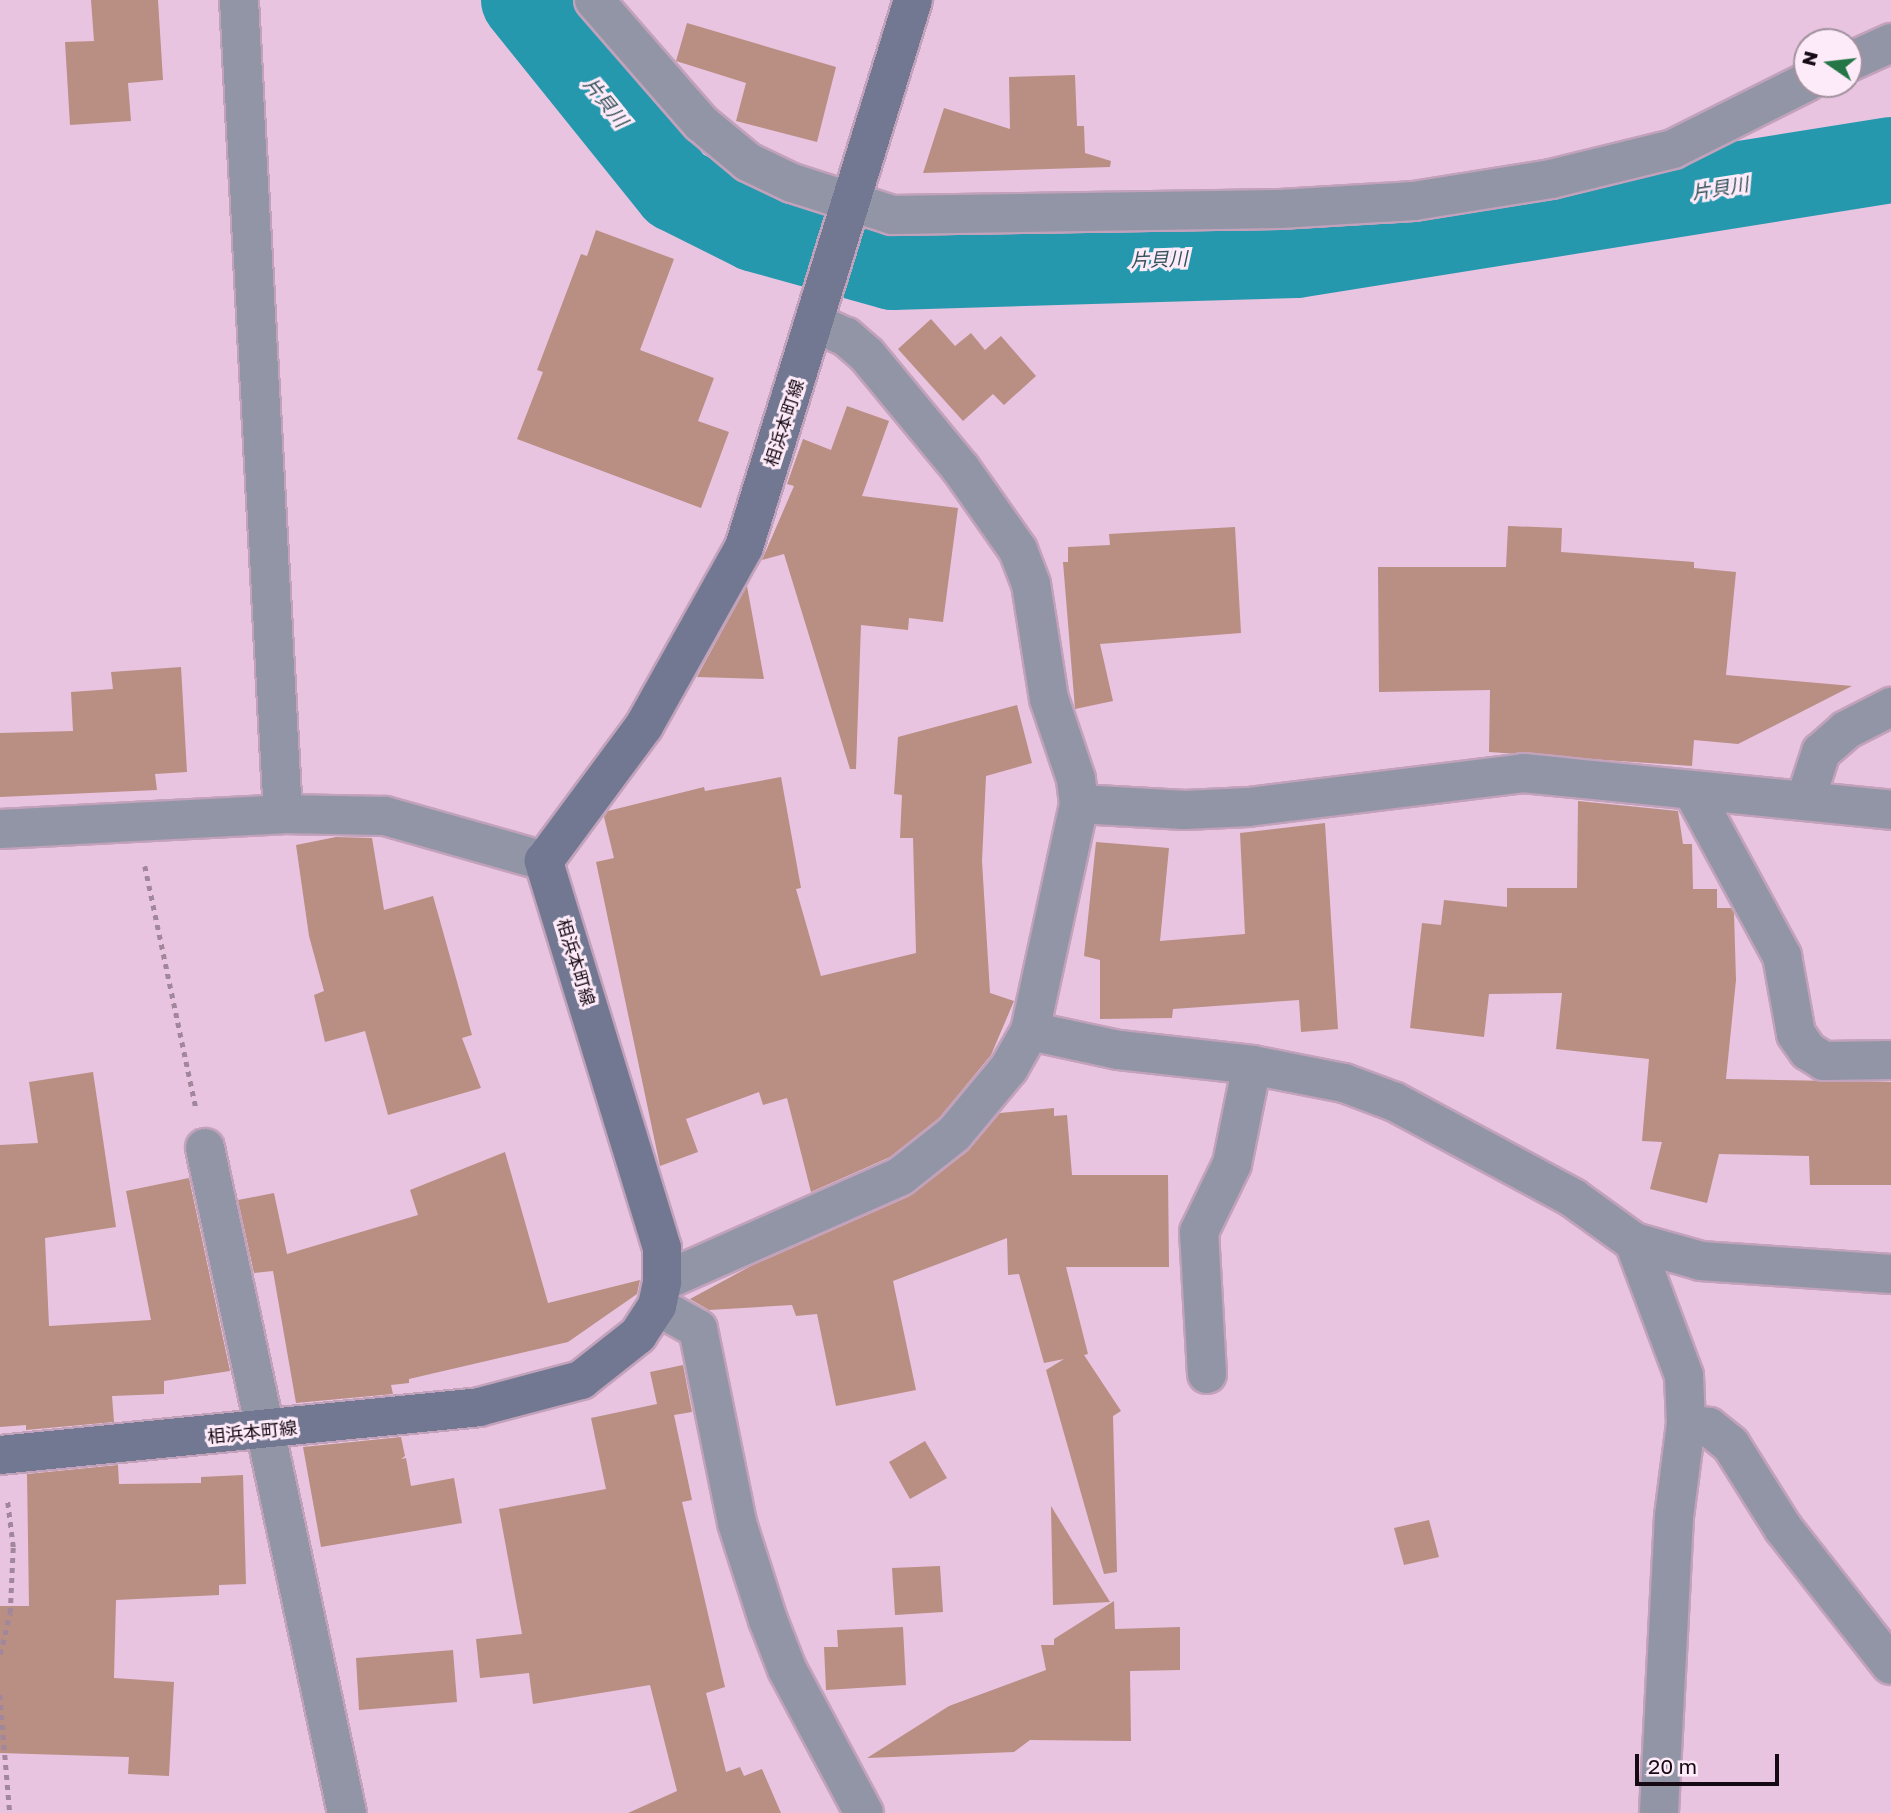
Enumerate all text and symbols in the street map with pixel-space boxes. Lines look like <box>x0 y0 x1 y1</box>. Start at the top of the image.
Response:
north arrow <box>1793 28 1863 98</box>
text: N <box>1796 48 1822 68</box>
water label: 片貝川 <box>579 73 633 131</box>
water label: 片貝川 <box>1690 172 1750 204</box>
water label: 片貝川 <box>1130 247 1188 271</box>
street label: 相浜本町線 <box>760 377 808 469</box>
street label: 相浜本町線 <box>553 916 599 1008</box>
street label: 相浜本町線 <box>206 1417 298 1447</box>
scale bar <box>1639 1740 1783 1784</box>
text: 20 m <box>1648 1753 1697 1779</box>

